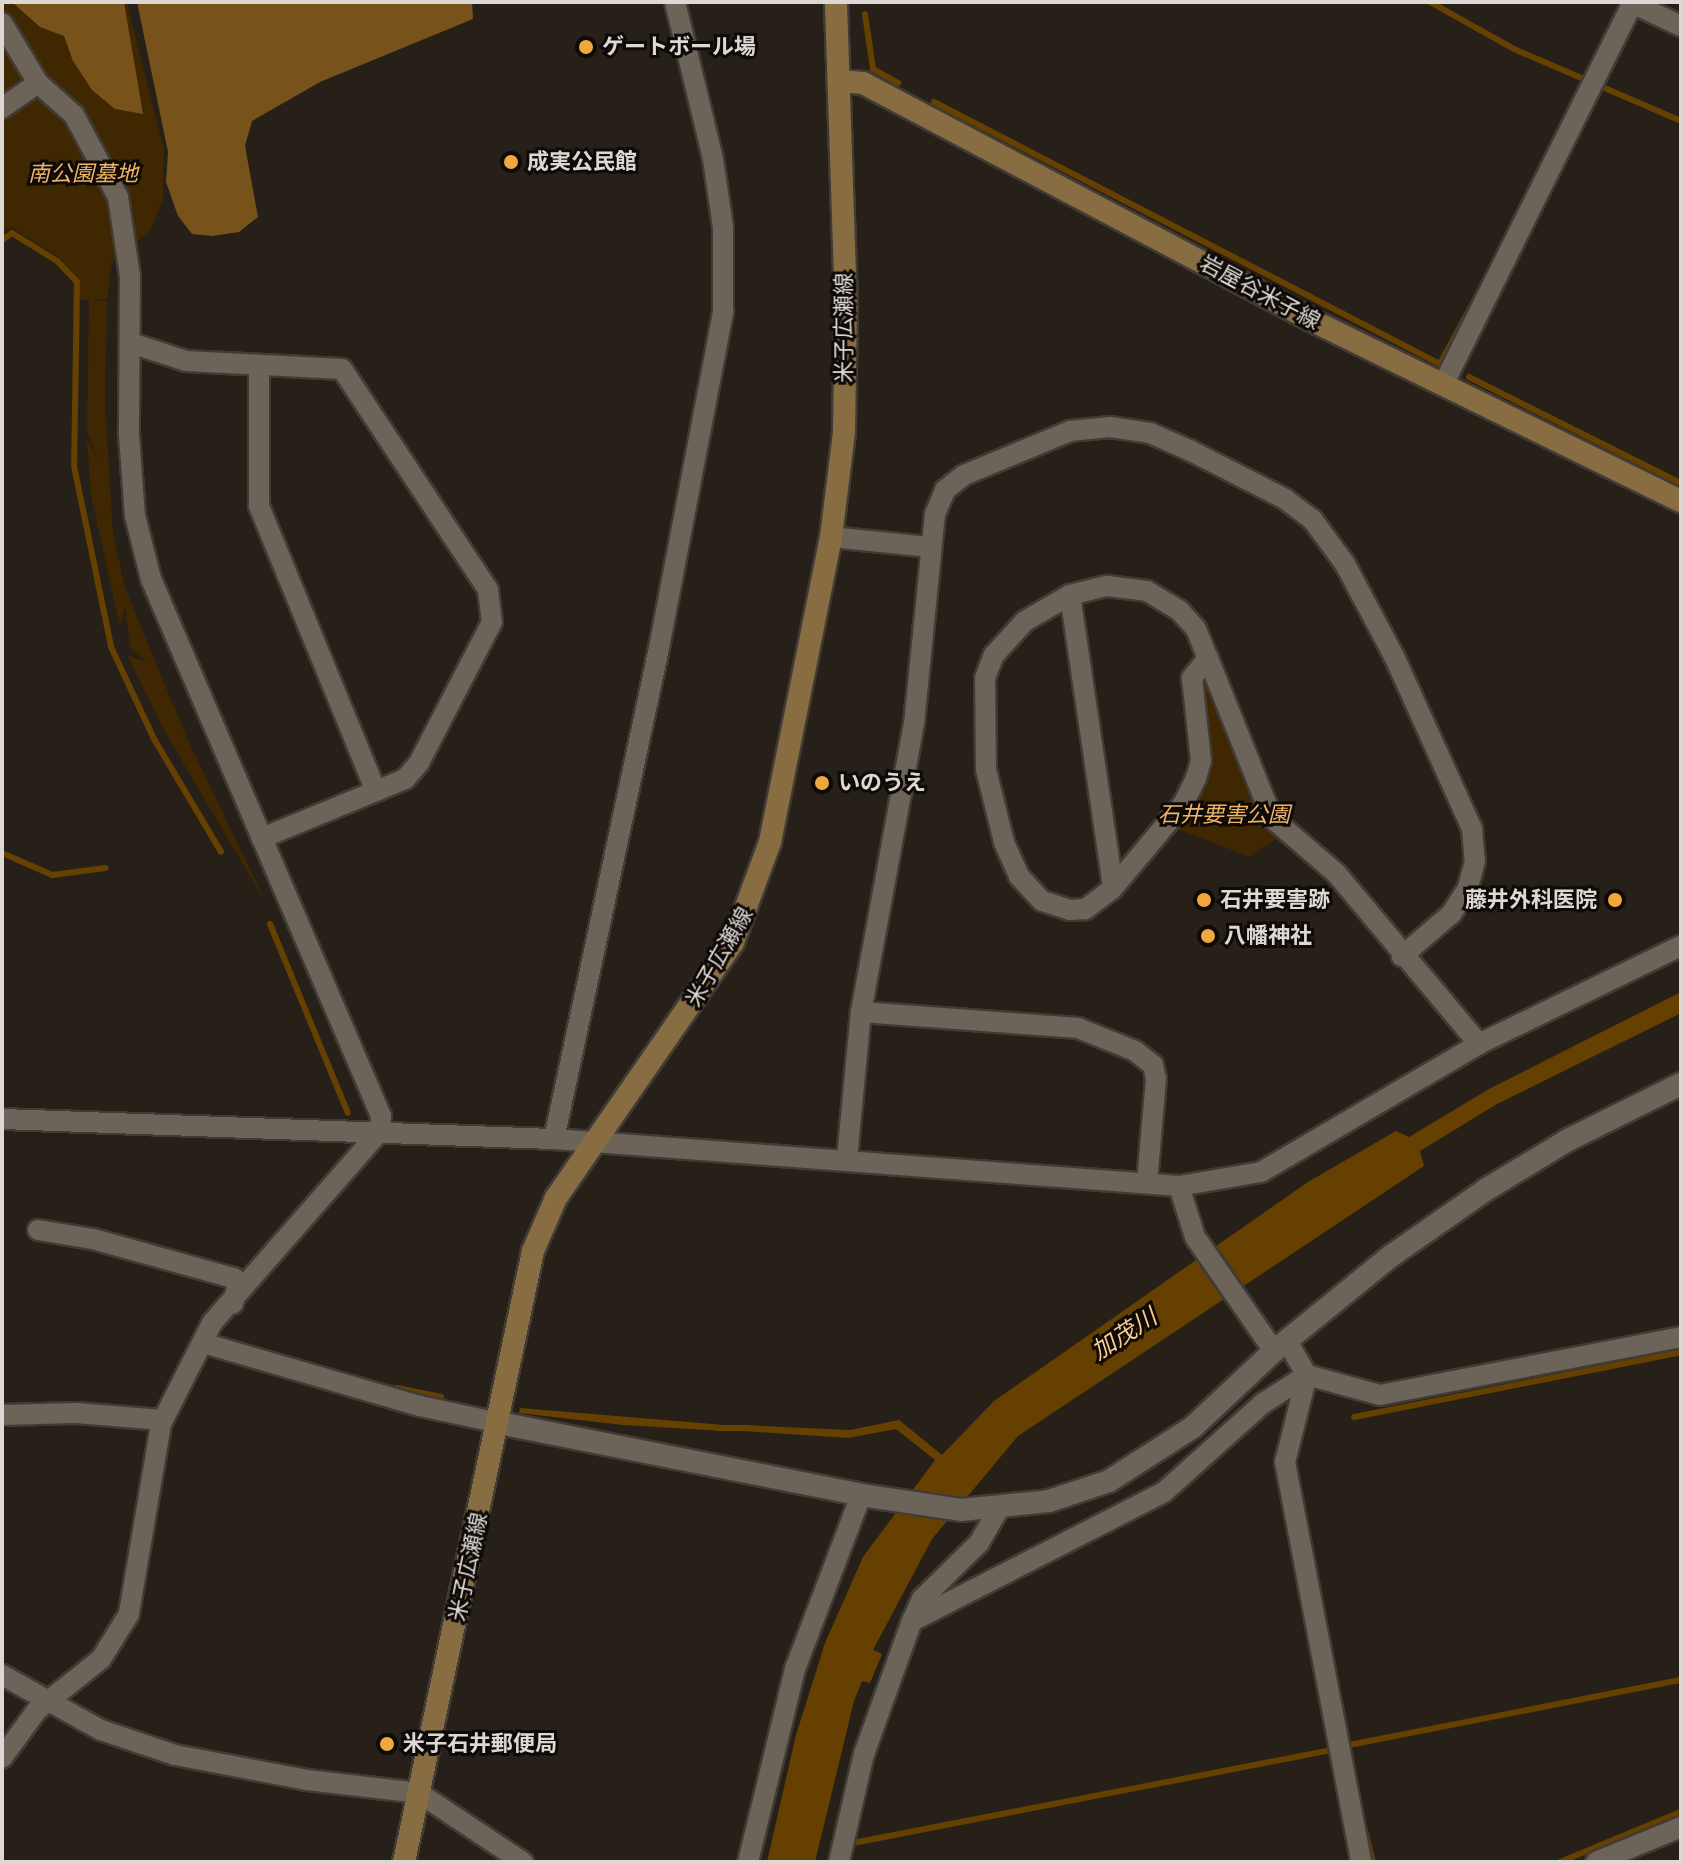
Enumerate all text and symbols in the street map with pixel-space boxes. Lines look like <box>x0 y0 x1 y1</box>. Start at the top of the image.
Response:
place label: ゲートボール場 <box>602 34 756 60</box>
marker: ゲートボール場 <box>577 38 595 56</box>
place label: 成実公民館 <box>527 149 637 175</box>
marker: 成実公民館 <box>502 153 520 171</box>
park label: 南公園墓地 <box>28 161 138 187</box>
street label: 岩屋谷米子線 <box>1196 249 1324 335</box>
street label: 米子広瀬線 <box>831 273 857 383</box>
place label: いのうえ <box>838 770 926 796</box>
marker: いのうえ <box>813 774 831 792</box>
park label: 石井要害公園 <box>1158 802 1290 828</box>
place label: 石井要害跡 <box>1220 887 1330 913</box>
place label: 藤井外科医院 <box>1465 887 1597 913</box>
marker: 藤井外科医院 <box>1604 889 1626 911</box>
marker: 石井要害跡 <box>1195 891 1213 909</box>
street label: 米子広瀬線 <box>680 903 758 1011</box>
place label: 八幡神社 <box>1224 923 1312 949</box>
marker: 八幡神社 <box>1199 927 1217 945</box>
water label: 加茂川 <box>1086 1302 1162 1366</box>
street label: 米子広瀬線 <box>444 1510 492 1624</box>
place label: 米子石井郵便局 <box>403 1731 557 1757</box>
marker: 米子石井郵便局 <box>378 1735 396 1753</box>

